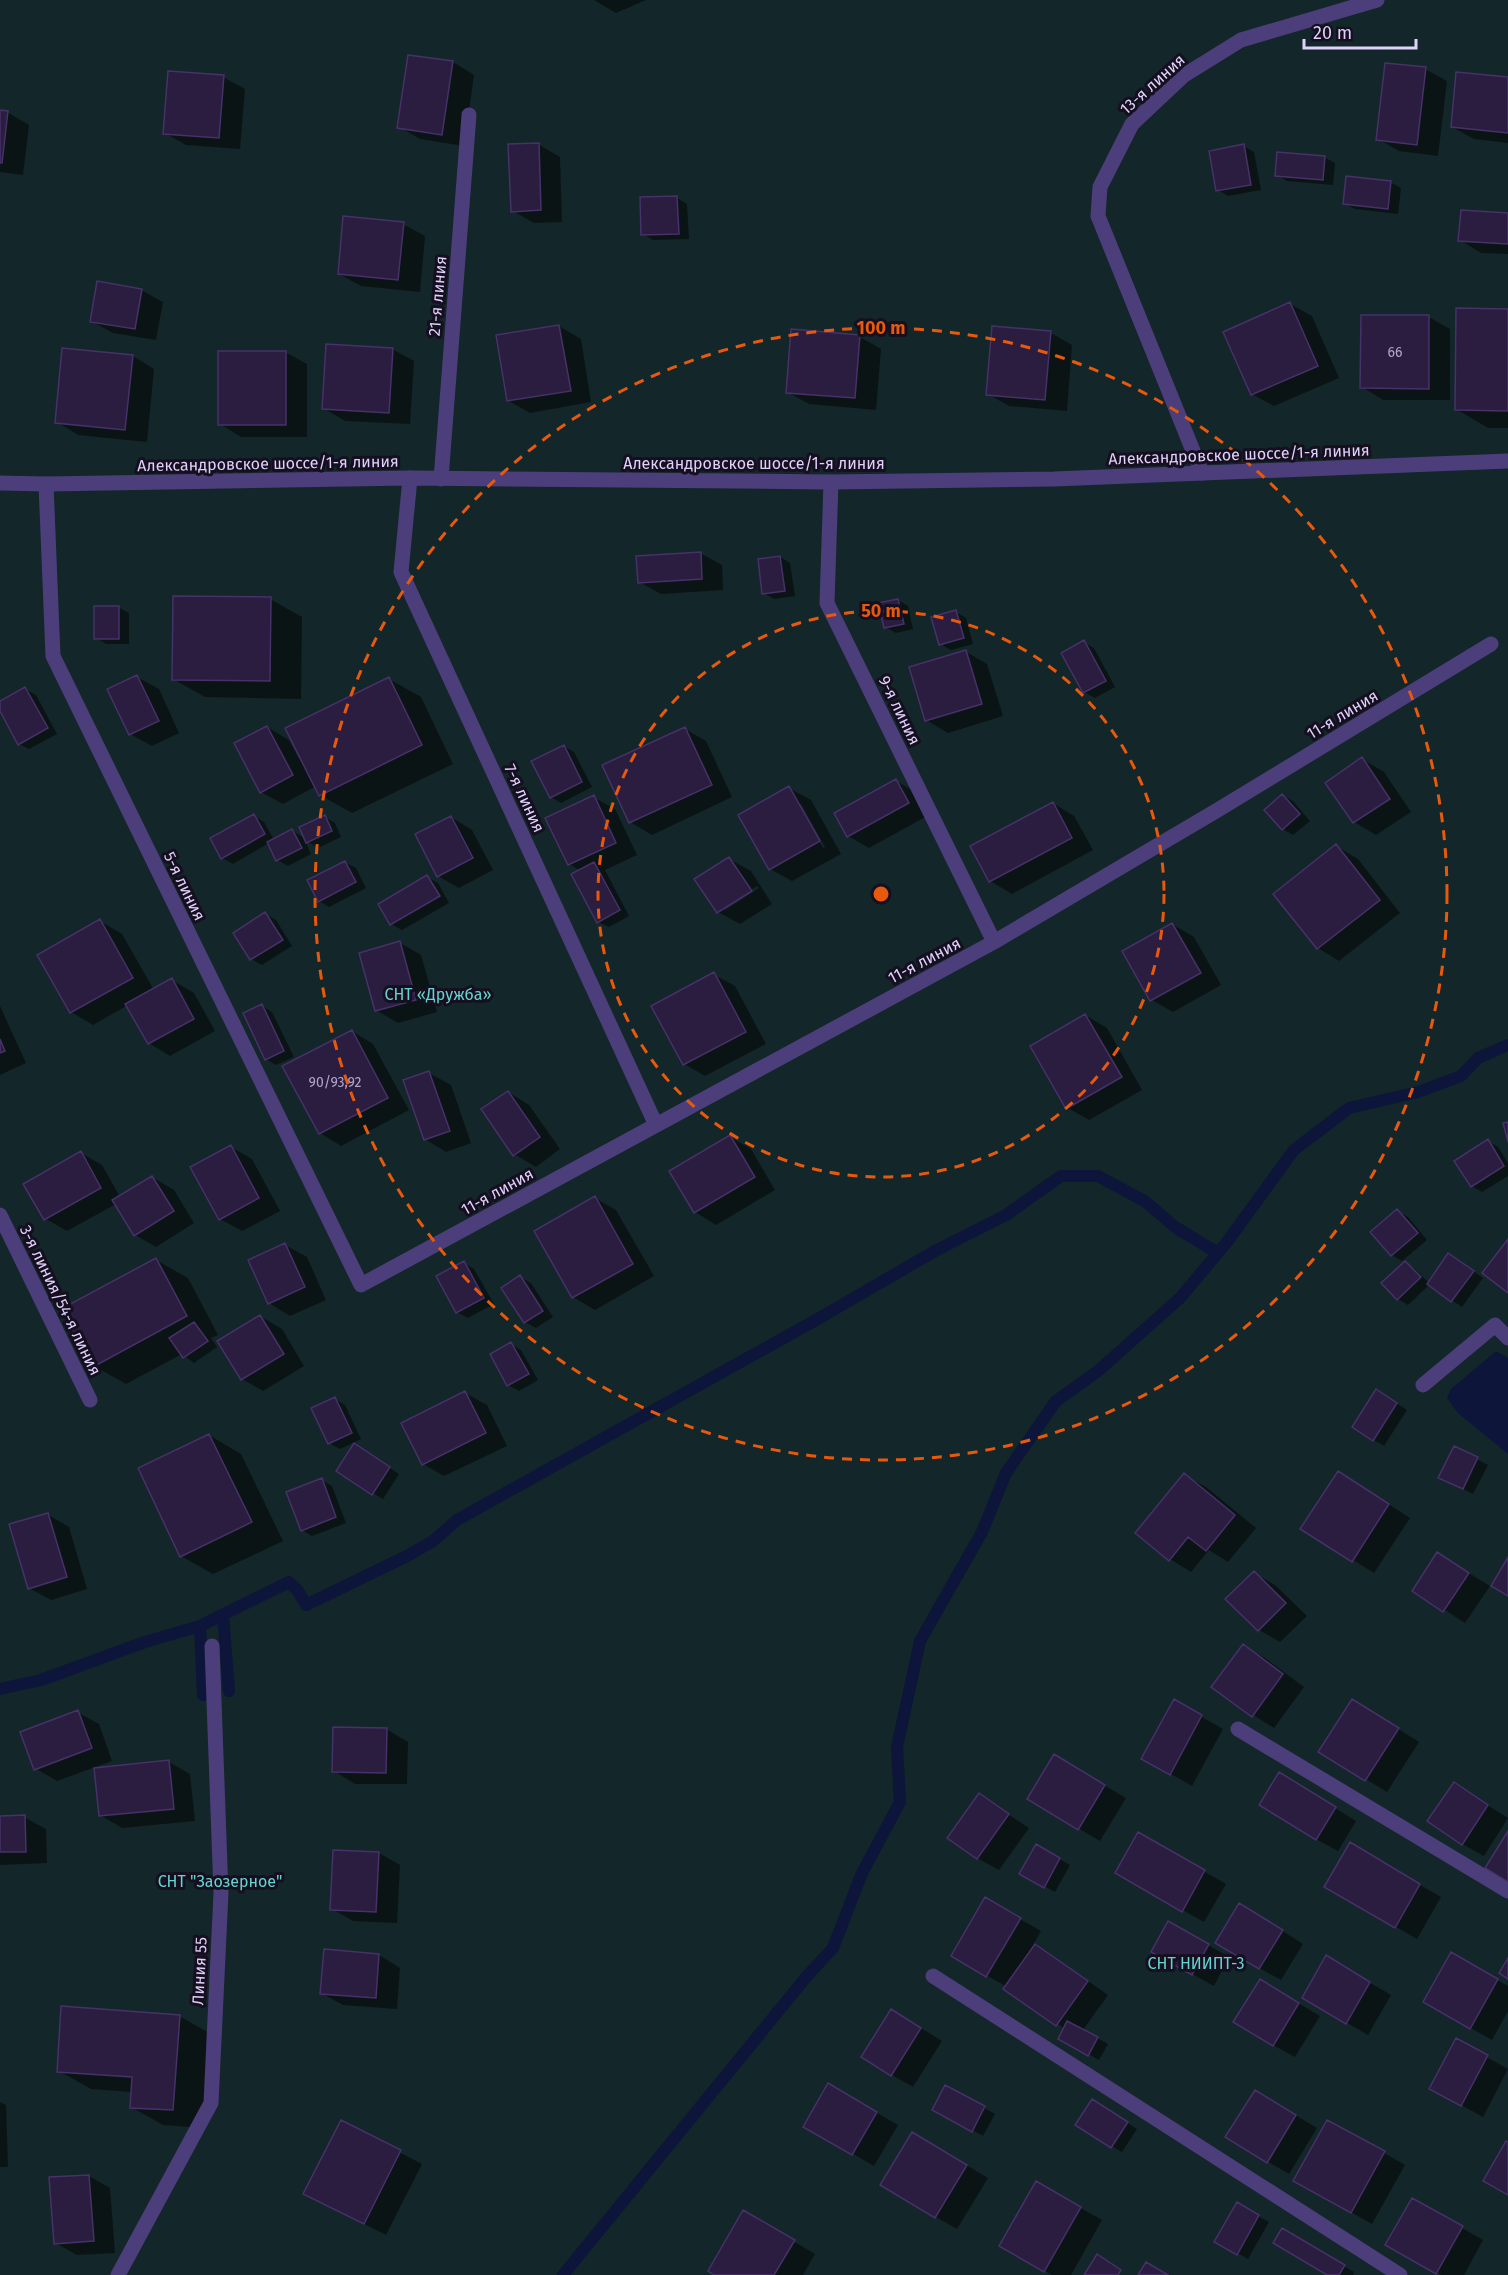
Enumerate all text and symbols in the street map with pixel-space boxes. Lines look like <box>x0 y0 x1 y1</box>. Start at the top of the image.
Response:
scale bar <box>1304 12 1416 50</box>
text: 20 m <box>1313 22 1352 44</box>
street label: 13-я линия <box>1116 50 1189 118</box>
street label: 21-я линия <box>425 255 450 337</box>
text: 100 m <box>857 317 905 339</box>
house number: 66 <box>1388 344 1402 361</box>
street label: Александровское шоссе/1-я линия <box>1108 440 1370 469</box>
street label: Александровское шоссе/1-я линия <box>137 452 399 475</box>
street label: Александровское шоссе/1-я линия <box>623 454 885 473</box>
text: 50 m <box>861 600 901 622</box>
street label: 9-я линия <box>875 673 924 748</box>
street label: 11-я линия <box>1303 686 1381 743</box>
street label: 7-я линия <box>500 761 549 835</box>
street label: 5-я линия <box>160 849 209 924</box>
centre of rings <box>871 884 891 904</box>
street label: 11-я линия <box>885 933 964 988</box>
park label: СНТ «Дружба» <box>385 985 491 1004</box>
house number: 90/93,92 <box>309 1074 362 1091</box>
street label: 11-я линия <box>458 1164 537 1219</box>
street label: 3-я линия/54-я линия <box>16 1222 105 1378</box>
park label: СНТ "Заозерное" <box>158 1872 282 1891</box>
street label: Линия 55 <box>188 1936 211 2006</box>
park label: СНТ НИИПТ-3 <box>1148 1954 1244 1973</box>

